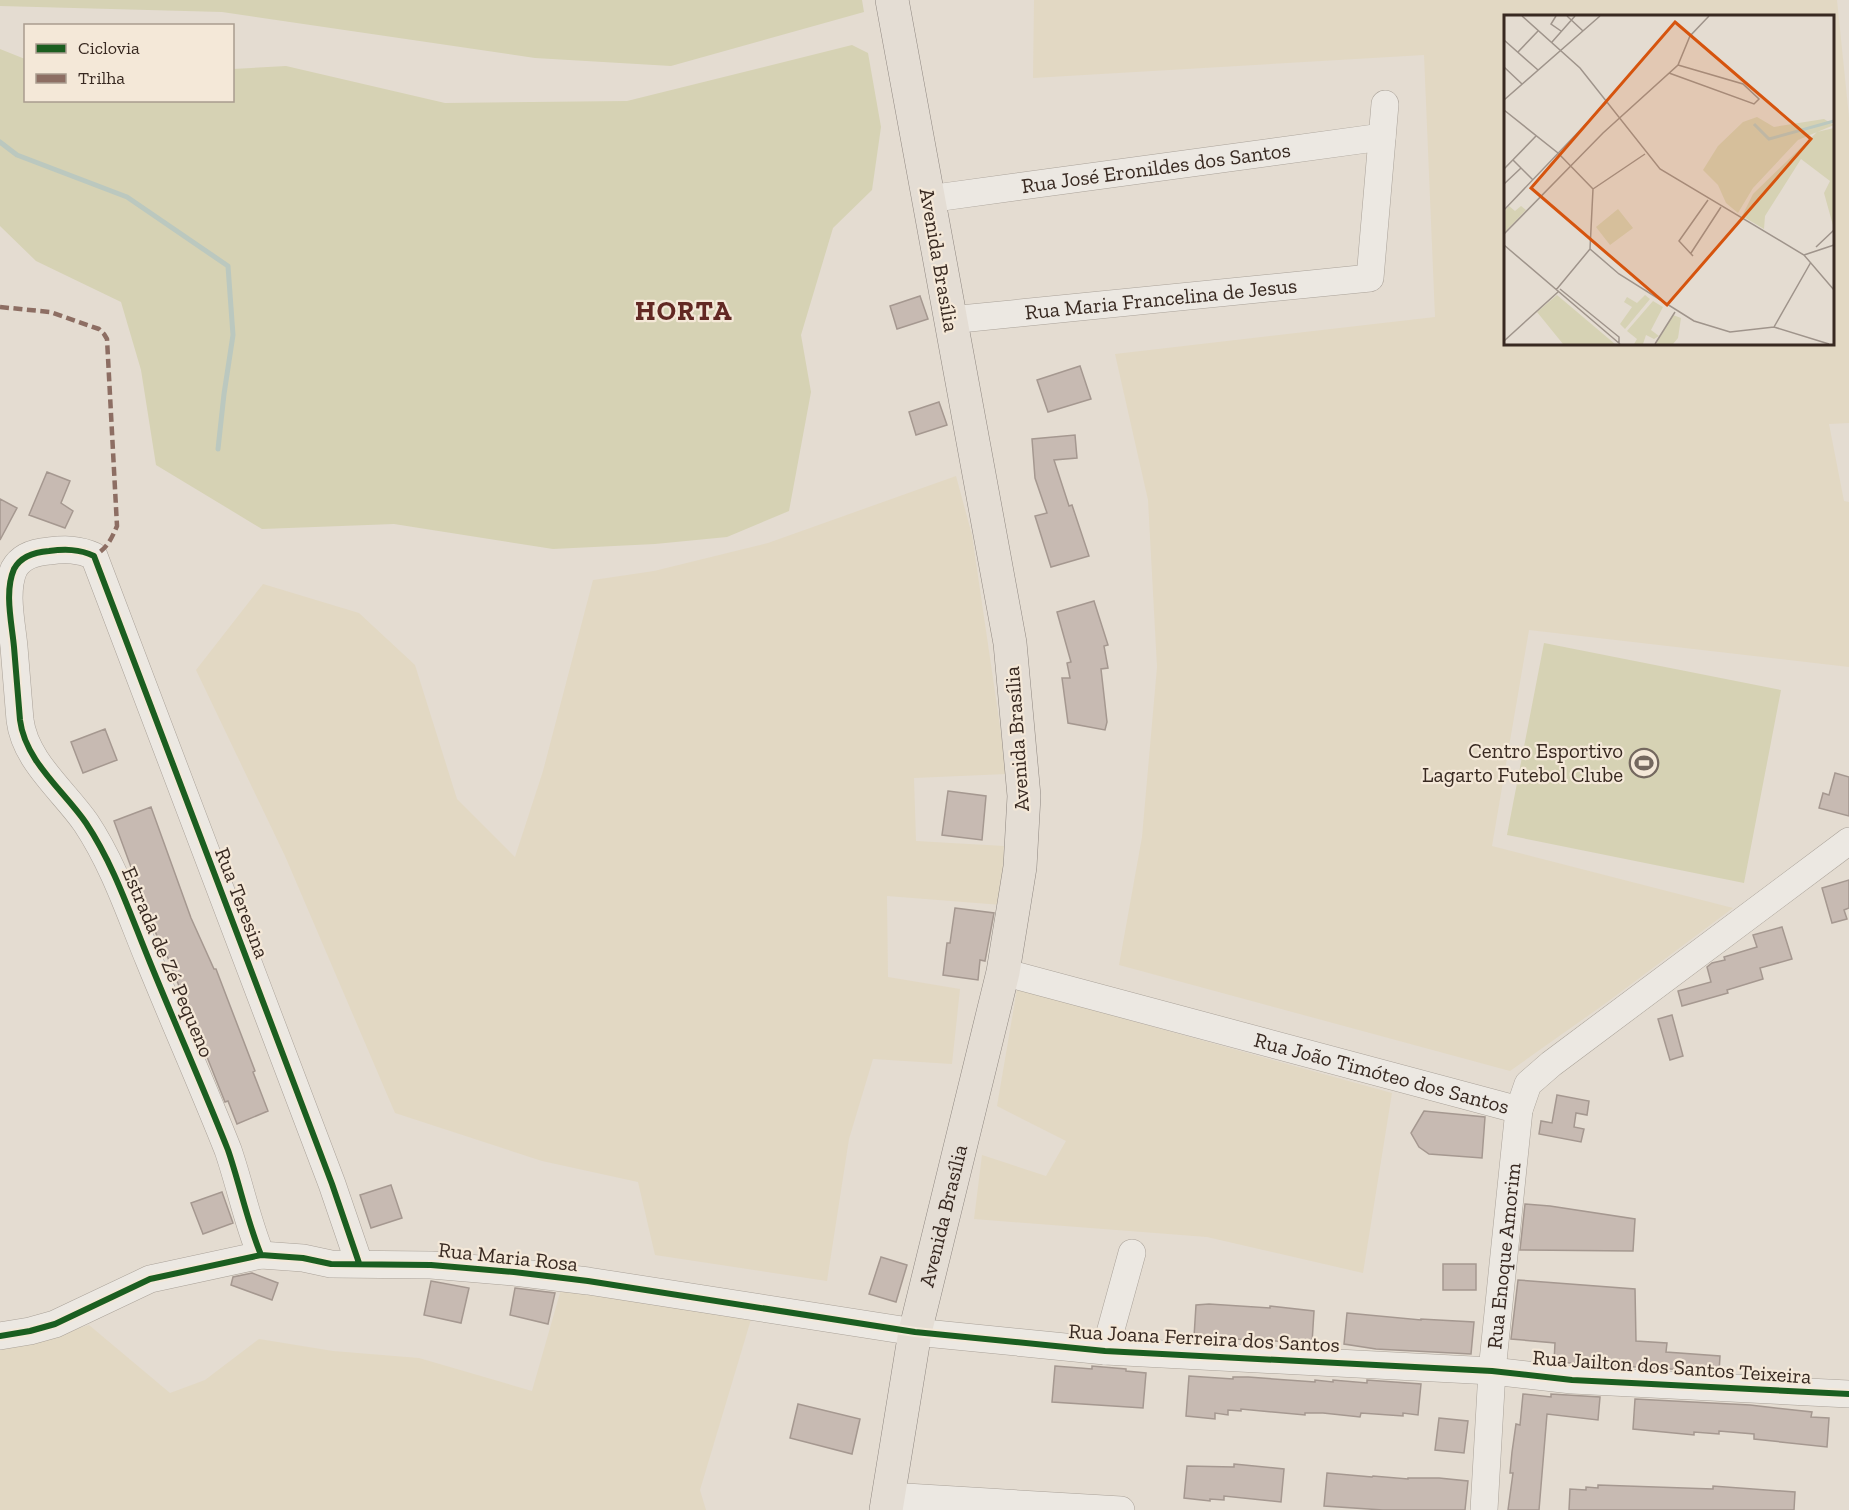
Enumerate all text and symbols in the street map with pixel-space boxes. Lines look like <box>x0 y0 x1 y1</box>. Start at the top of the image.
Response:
inset map <box>1504 15 1834 345</box>
legend <box>24 24 234 102</box>
text: Ciclovia <box>78 37 140 59</box>
text: Trilha <box>78 67 125 89</box>
street label: Rua José Eronildes dos Santos <box>1020 137 1292 198</box>
street label: Avenida Brasília <box>915 186 964 334</box>
street label: Rua Maria Francelina de Jesus <box>1024 272 1298 324</box>
district label: HORTA <box>635 295 733 327</box>
street label: Avenida Brasília <box>999 666 1034 812</box>
place label: Centro Esportivo Lagarto Futebol Clube <box>1422 738 1623 787</box>
sports icon: Centro Esportivo Lagarto Futebol Clube <box>1628 747 1660 779</box>
street label: Rua Teresina <box>210 844 275 962</box>
street label: Estrada de Zé Pequeno <box>117 863 220 1061</box>
street label: Rua João Timóteo dos Santos <box>1252 1027 1512 1119</box>
street label: Avenida Brasília <box>913 1142 972 1289</box>
street label: Rua Enoque Amorim <box>1481 1161 1525 1350</box>
street label: Rua Maria Rosa <box>437 1237 579 1276</box>
street label: Rua Joana Ferreira dos Santos <box>1068 1318 1340 1357</box>
street label: Rua Jailton dos Santos Teixeira <box>1532 1344 1812 1389</box>

